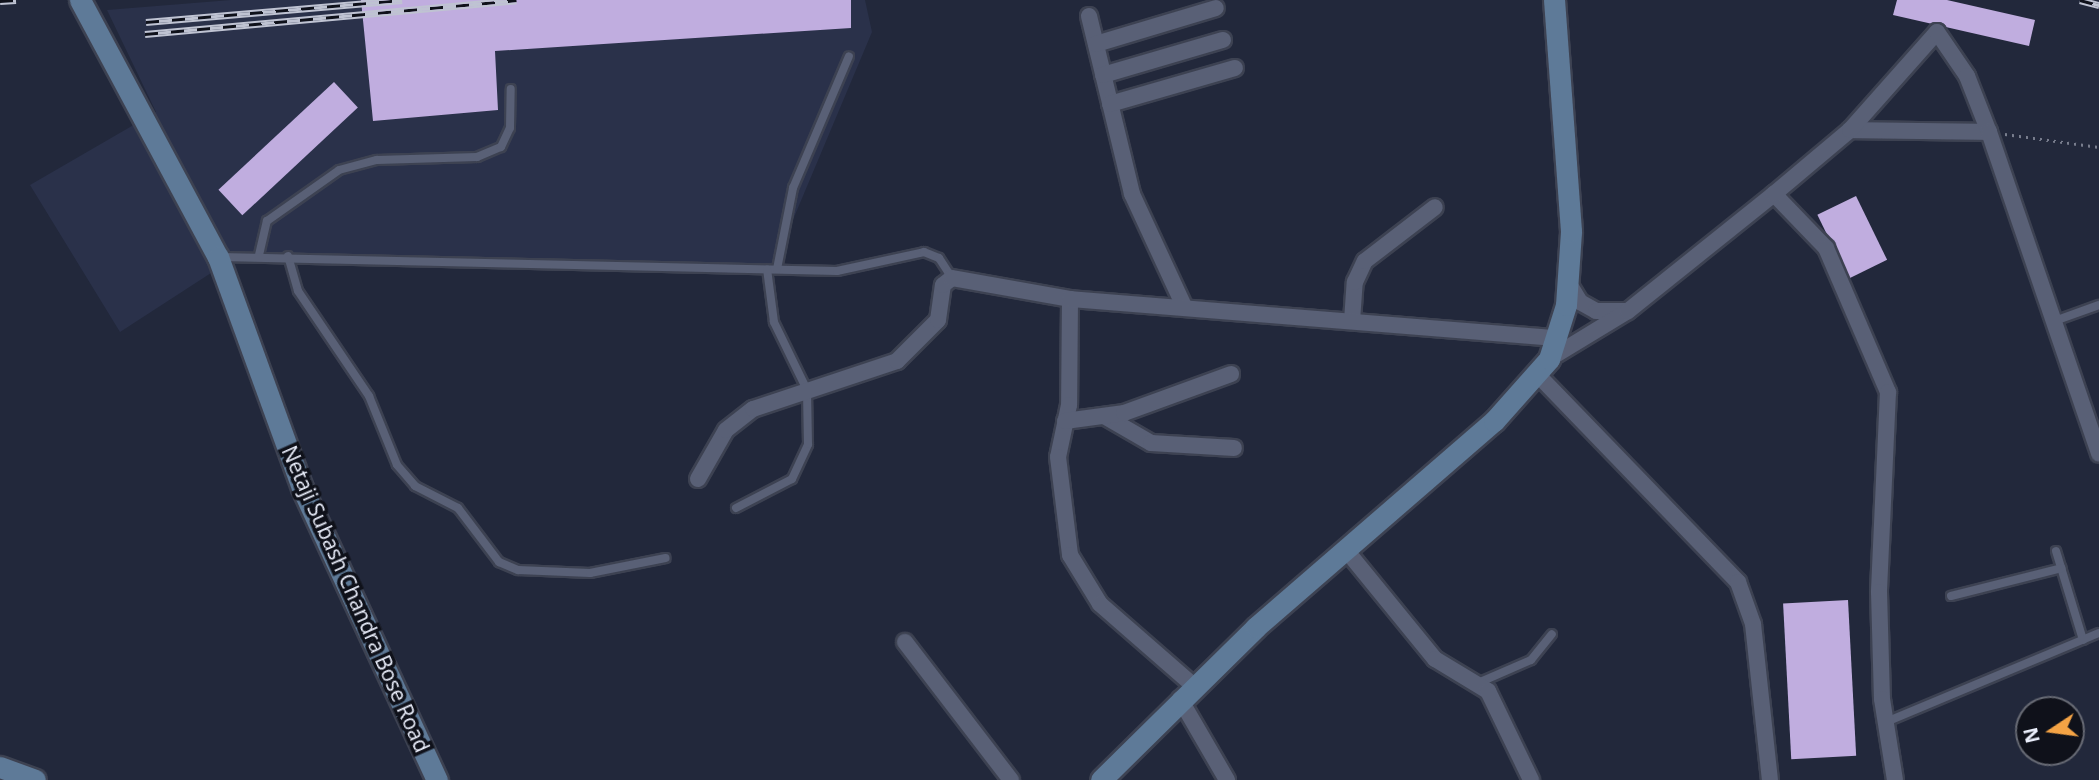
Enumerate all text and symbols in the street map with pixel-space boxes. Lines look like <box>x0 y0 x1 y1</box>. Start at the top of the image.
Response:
street label: Netaji Subash Chandra Bose Road <box>277 442 435 756</box>
north arrow <box>2015 696 2085 766</box>
text: N <box>2017 725 2046 746</box>

